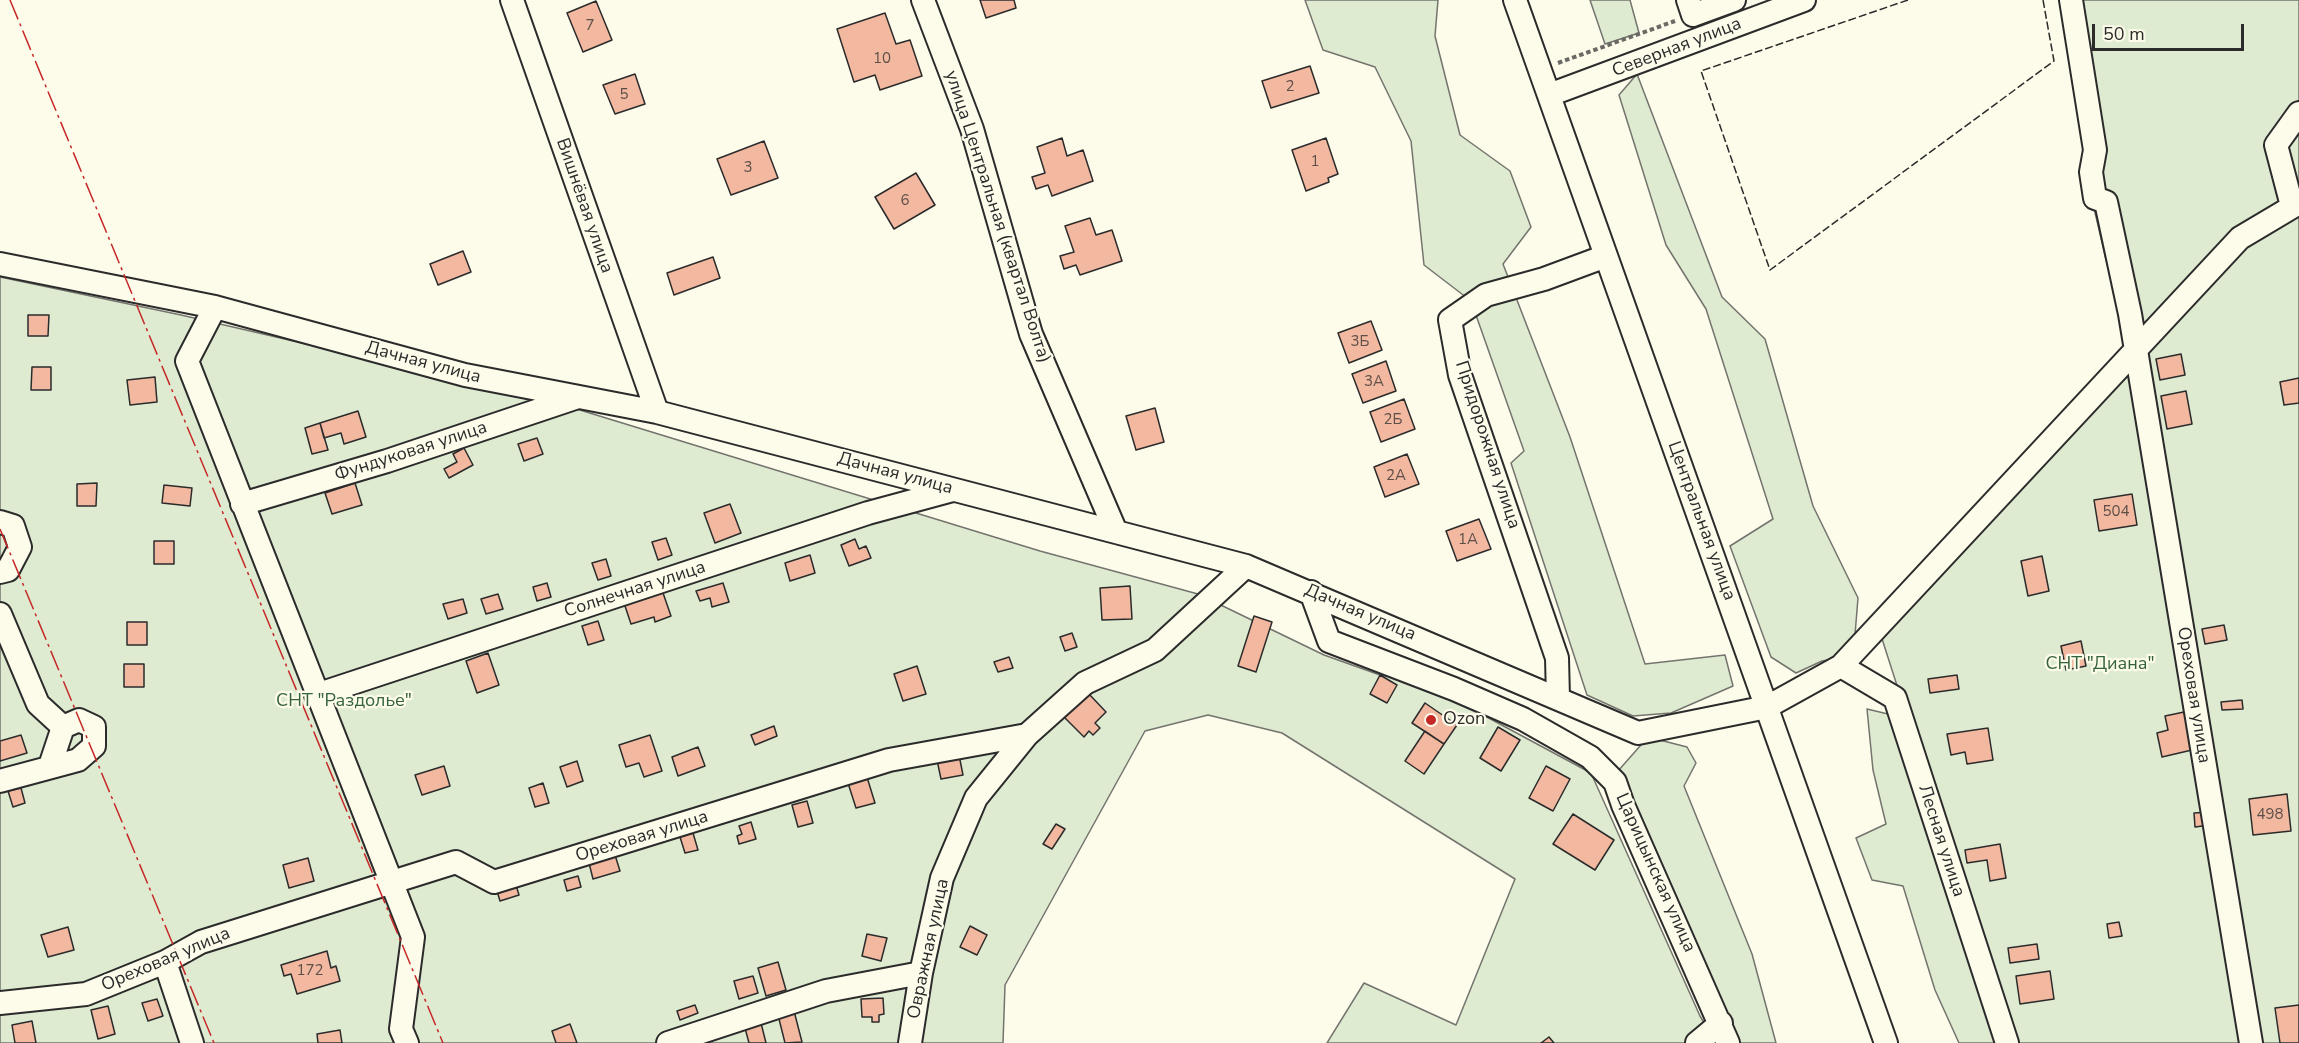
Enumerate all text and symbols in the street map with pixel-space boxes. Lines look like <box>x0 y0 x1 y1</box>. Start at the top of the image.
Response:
scale bar <box>2095 12 2246 50</box>
street label: Северная улица <box>1609 13 1745 83</box>
house number: 7 <box>586 17 594 35</box>
text: 50 m <box>2103 22 2145 46</box>
house number: 10 <box>873 50 891 68</box>
street label: улица Центральная (квартал Волта) <box>939 68 1055 366</box>
house number: 2 <box>1286 78 1294 96</box>
house number: 5 <box>620 86 628 104</box>
street label: Вишнёвая улица <box>551 136 617 276</box>
house number: 1 <box>1311 153 1319 171</box>
house number: 3 <box>744 159 752 177</box>
house number: 6 <box>901 192 909 210</box>
house number: 3Б <box>1351 333 1369 351</box>
street label: Дачная улица <box>363 337 483 389</box>
street label: Придорожная улица <box>1450 358 1524 532</box>
house number: 3А <box>1364 373 1384 391</box>
house number: 2Б <box>1384 411 1402 429</box>
street label: Фундуковая улица <box>332 417 490 487</box>
street label: Центральная улица <box>1662 439 1740 603</box>
street label: Дачная улица <box>835 448 955 500</box>
house number: 2А <box>1386 467 1406 485</box>
house number: 504 <box>2103 503 2129 521</box>
house number: 1А <box>1458 531 1478 549</box>
street label: Солнечная улица <box>562 557 708 623</box>
street label: Дачная улица <box>1301 580 1419 646</box>
street label: Ореховая улица <box>2172 625 2214 765</box>
park label: СНТ "Диана" <box>2045 654 2155 676</box>
park label: СНТ "Раздолье" <box>276 691 412 713</box>
place label: Ozon <box>1443 709 1485 731</box>
marker: Ozon <box>1424 713 1438 727</box>
street label: Лесная улица <box>1913 782 1969 900</box>
street label: Царицынская улица <box>1610 790 1700 956</box>
house number: 498 <box>2257 806 2283 824</box>
street label: Ореховая улица <box>573 807 711 867</box>
street label: Овражная улица <box>904 877 954 1021</box>
street label: Ореховая улица <box>98 923 234 997</box>
house number: 172 <box>297 962 323 980</box>

